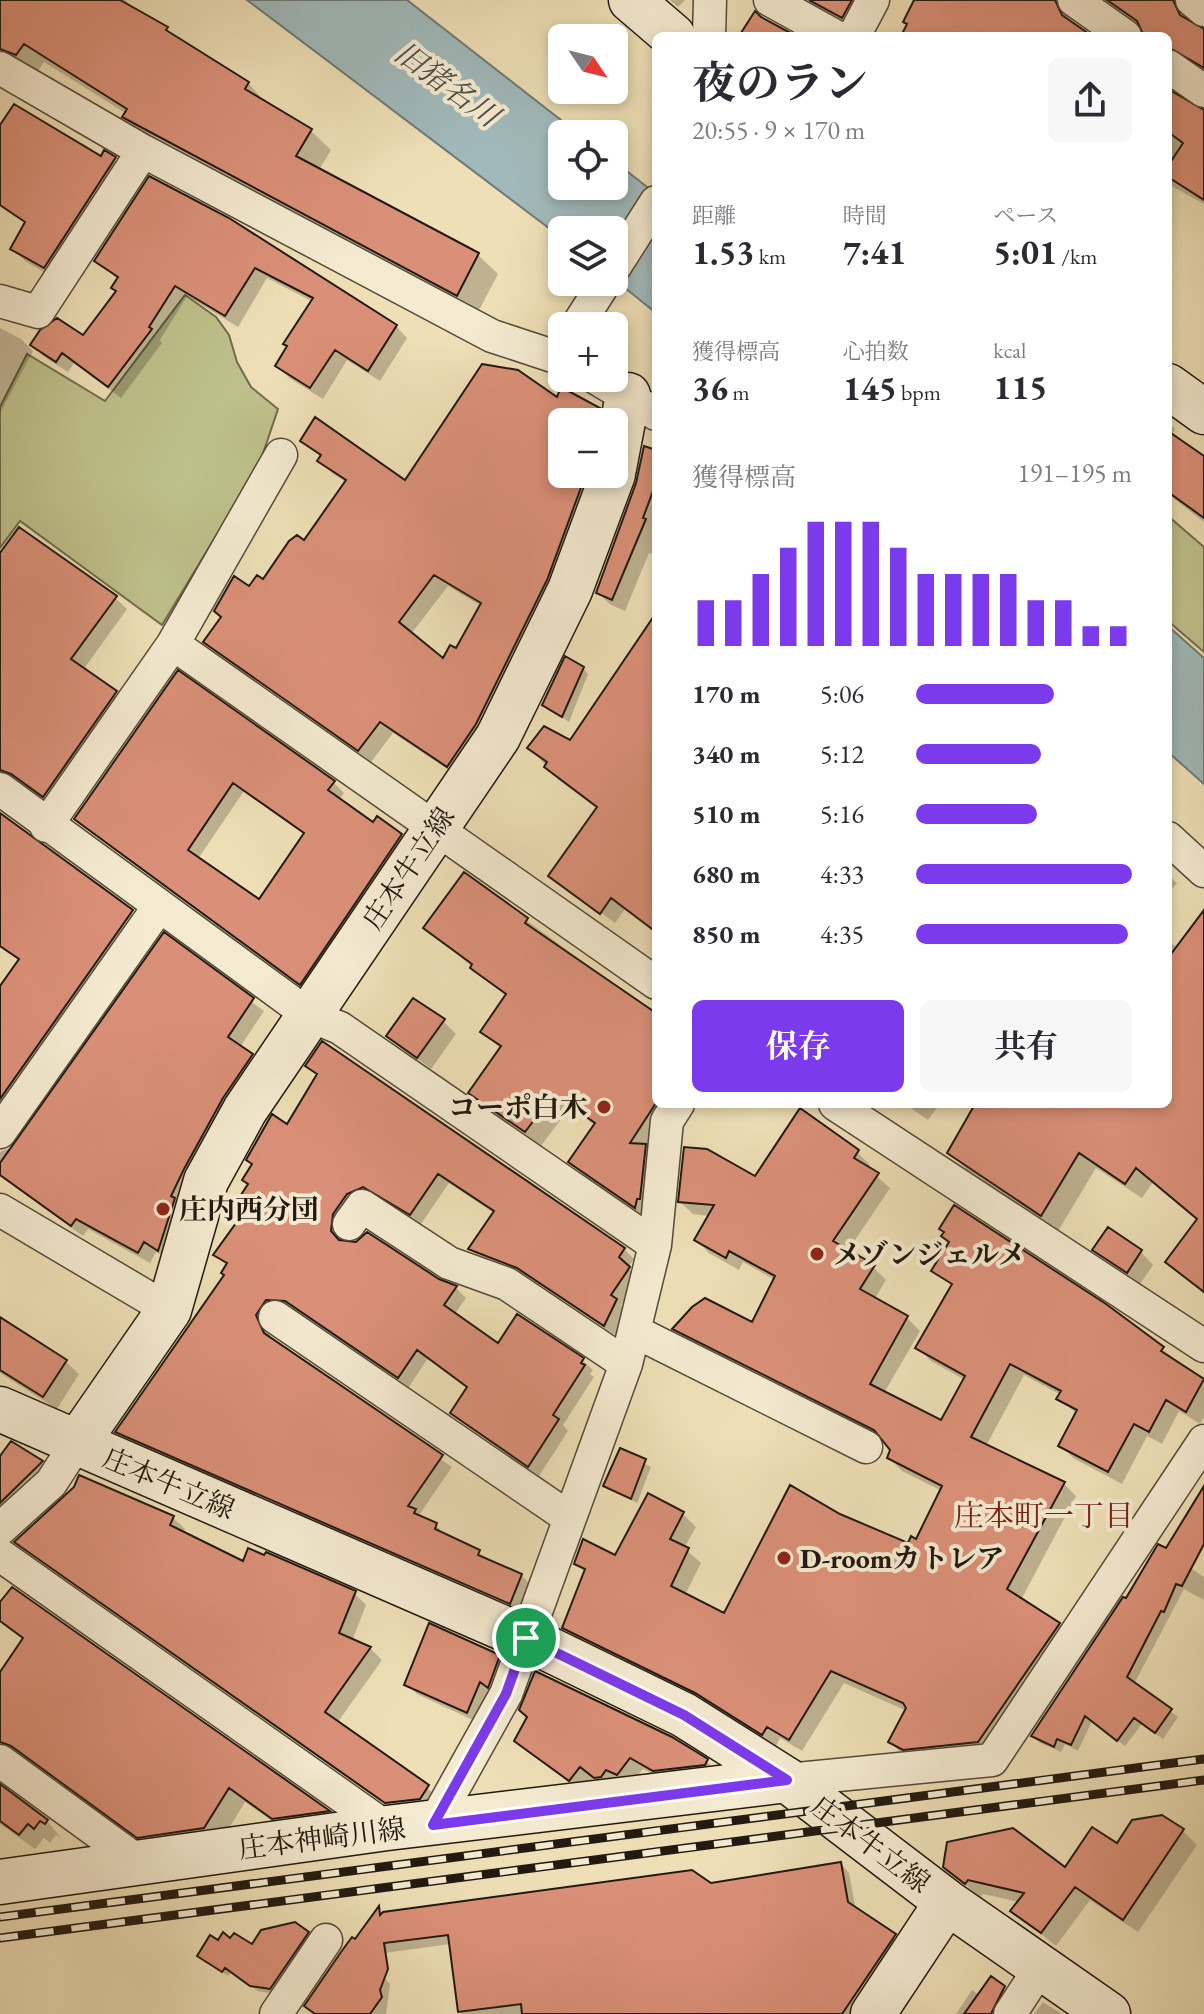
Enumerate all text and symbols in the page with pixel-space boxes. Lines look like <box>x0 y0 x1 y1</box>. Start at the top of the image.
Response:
north arrow <box>548 24 628 104</box>
map controls <box>548 24 628 488</box>
water label: 旧猪名川 <box>387 33 509 137</box>
text: 夜のラン <box>692 54 868 111</box>
button: share <box>1048 58 1132 142</box>
text: 20:55 · 9 × 170 m <box>692 113 865 147</box>
button: locate <box>548 120 628 200</box>
text: 距離 <box>692 201 736 230</box>
text: 時間 <box>843 201 887 230</box>
text: ペース <box>993 201 1058 230</box>
button: layers <box>548 216 628 296</box>
text: 1.53 <box>692 230 754 274</box>
text: 7:41 <box>843 230 906 274</box>
text: 5:01 <box>993 230 1057 274</box>
text: km <box>754 242 786 271</box>
text: /km <box>1057 242 1098 271</box>
button: + <box>548 312 628 392</box>
text: kcal <box>993 336 1026 365</box>
text: 獲得標高 <box>692 337 780 366</box>
text: 心拍数 <box>843 337 909 366</box>
text: 115 <box>993 365 1047 409</box>
text: 36 <box>692 366 728 410</box>
text: 145 <box>843 366 897 410</box>
text: m <box>728 378 750 407</box>
text: bpm <box>897 378 941 407</box>
button: − <box>548 408 628 488</box>
text: 191–195 m <box>1017 456 1132 490</box>
text: 獲得標高 <box>692 460 796 494</box>
text: 170 m <box>692 677 760 711</box>
text: 5:06 <box>820 677 864 711</box>
text: 340 m <box>692 737 760 771</box>
text: 5:12 <box>820 737 864 771</box>
text: 510 m <box>692 797 760 831</box>
text: 5:16 <box>820 797 864 831</box>
street label: 庄本牛立線 <box>354 800 462 936</box>
text: 680 m <box>692 857 760 891</box>
text: 4:33 <box>820 857 864 891</box>
text: 850 m <box>692 917 760 951</box>
text: 4:35 <box>820 917 864 951</box>
button: 保存 <box>692 1000 904 1092</box>
button: 共有 <box>920 1000 1132 1092</box>
place label: コーポ白木 <box>448 1089 588 1125</box>
marker: コーポ白木 <box>595 1098 613 1116</box>
place label: 庄内西分団 <box>179 1191 319 1227</box>
marker: 庄内西分団 <box>154 1200 172 1218</box>
place label: メゾンジェルメ <box>833 1236 1026 1272</box>
marker: メゾンジェルメ <box>808 1245 826 1263</box>
street label: 庄本牛立線 <box>98 1439 240 1527</box>
district label: 庄本町一丁目 <box>954 1496 1134 1535</box>
place label: D-roomカトレア <box>800 1540 1004 1576</box>
marker: D-roomカトレア <box>775 1549 793 1567</box>
pin <box>492 1604 560 1672</box>
icon: arrive <box>504 1616 548 1660</box>
street label: 庄本牛立線 <box>804 1787 938 1901</box>
street label: 庄本神崎川線 <box>236 1810 408 1866</box>

